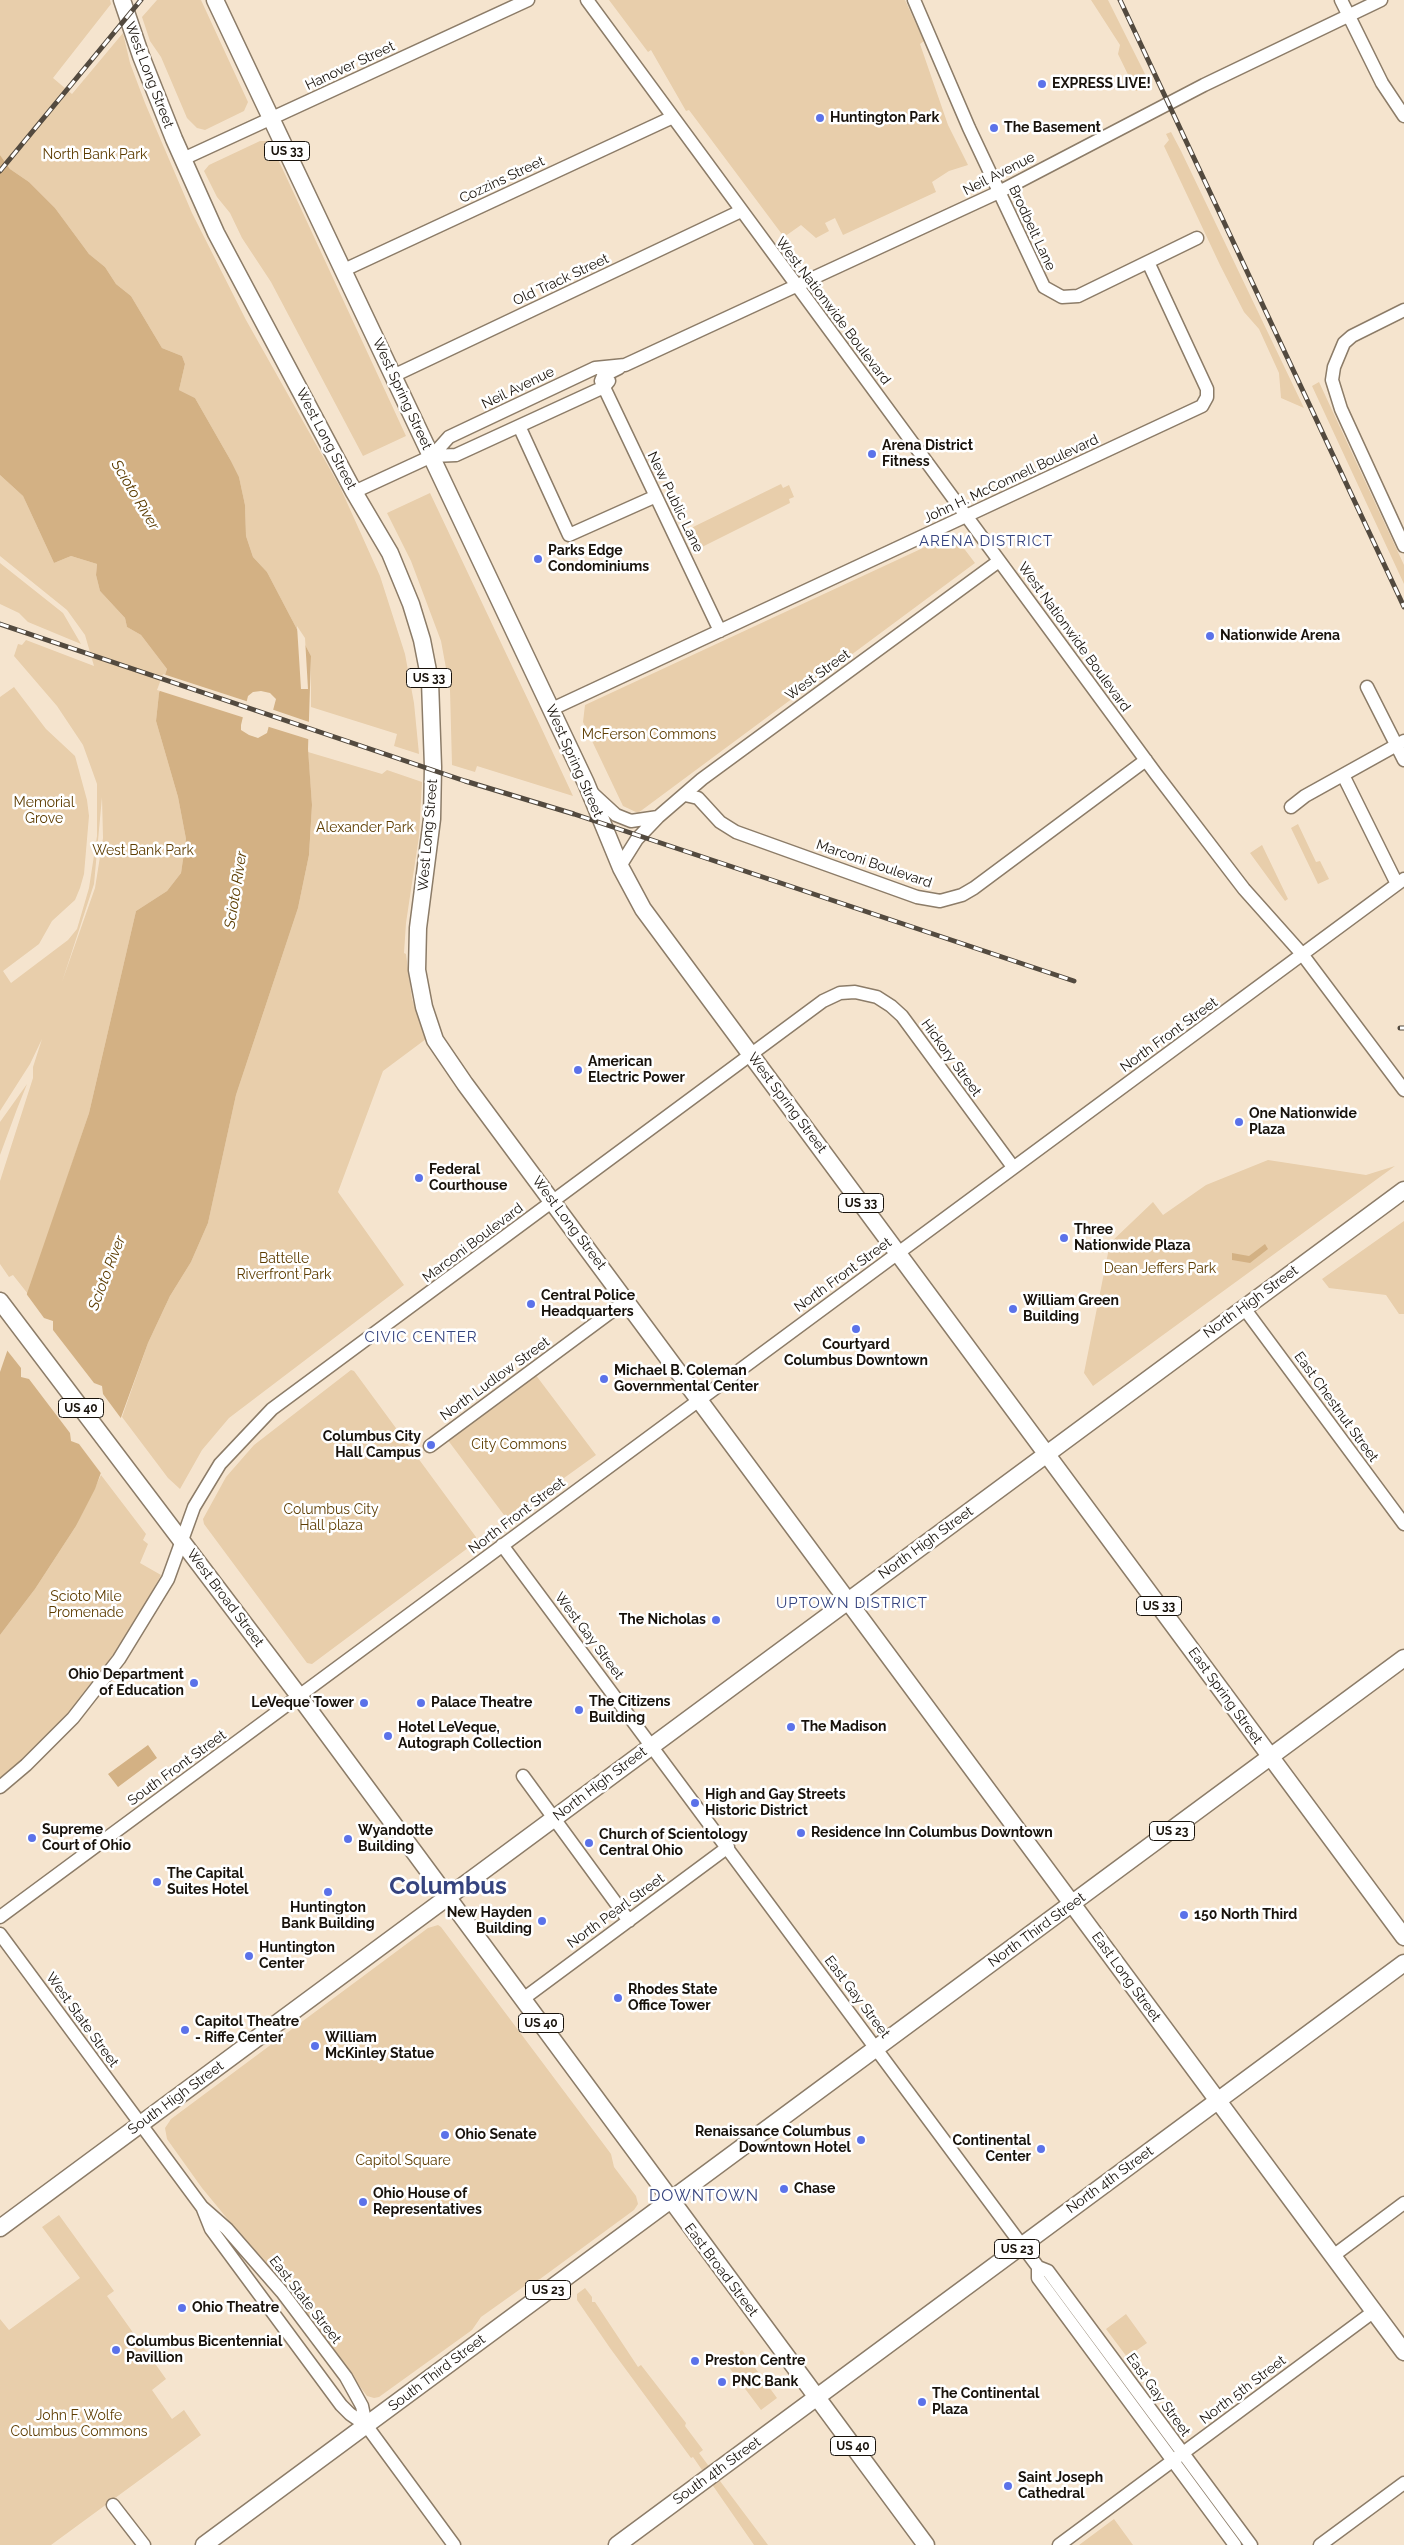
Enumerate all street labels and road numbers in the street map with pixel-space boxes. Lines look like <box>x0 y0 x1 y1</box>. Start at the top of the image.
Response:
street label: West Long Street <box>121 19 177 131</box>
street label: Hanover Street <box>303 38 397 94</box>
road number: US 33 <box>264 142 310 160</box>
street label: Neil Avenue <box>960 149 1038 199</box>
street label: Cozzins Street <box>457 153 547 207</box>
street label: Brodbelt Lane <box>1005 183 1059 273</box>
street label: West Nationwide Boulevard <box>772 234 894 388</box>
street label: Old Track Street <box>510 250 612 310</box>
street label: West Spring Street <box>369 336 435 452</box>
street label: Neil Avenue <box>479 363 557 413</box>
street label: West Long Street <box>292 385 360 493</box>
street label: John H. McConnell Boulevard <box>921 431 1101 527</box>
street label: New Public Lane <box>643 449 707 555</box>
street label: West Nationwide Boulevard <box>1014 559 1134 715</box>
street label: West Street <box>782 646 854 704</box>
road number: US 33 <box>406 668 452 688</box>
street label: West Spring Street <box>542 702 606 820</box>
street label: West Long Street <box>415 778 441 892</box>
street label: Marconi Boulevard <box>814 836 934 892</box>
street label: North Front Street <box>1117 994 1221 1076</box>
street label: Hickory Street <box>917 1016 985 1100</box>
street label: West Spring Street <box>744 1050 830 1156</box>
street label: West Long Street <box>528 1173 610 1273</box>
road number: US 33 <box>838 1194 884 1212</box>
street label: Marconi Boulevard <box>419 1200 527 1286</box>
street label: North Front Street <box>791 1234 895 1316</box>
street label: North High Street <box>1200 1262 1302 1342</box>
street label: North Ludlow Street <box>437 1334 553 1424</box>
street label: East Chestnut Street <box>1290 1349 1382 1465</box>
road number: US 40 <box>58 1399 104 1418</box>
street label: North Front Street <box>466 1474 568 1558</box>
street label: North High Street <box>875 1503 977 1583</box>
street label: West Broad Street <box>183 1546 267 1650</box>
street label: West Gay Street <box>551 1589 627 1683</box>
road number: US 33 <box>1136 1596 1182 1615</box>
street label: East Spring Street <box>1184 1644 1266 1748</box>
street label: South Front Street <box>125 1727 229 1809</box>
street label: North High Street <box>550 1743 650 1825</box>
road number: US 23 <box>1150 1822 1194 1840</box>
street label: North Pearl Street <box>564 1870 668 1952</box>
street label: North Third Street <box>985 1889 1089 1971</box>
street label: East Long Street <box>1088 1929 1164 2025</box>
street label: East Gay Street <box>821 1953 893 2041</box>
street label: West State Street <box>42 1969 122 2071</box>
road number: US 40 <box>518 2014 564 2032</box>
street label: South High Street <box>125 2058 227 2138</box>
street label: North 4th Street <box>1063 2143 1157 2217</box>
street label: East Broad Street <box>681 2220 761 2320</box>
road number: US 23 <box>994 2240 1040 2258</box>
street label: East State Street <box>265 2253 345 2347</box>
road number: US 23 <box>526 2280 570 2300</box>
street label: South Third Street <box>385 2331 489 2415</box>
street label: East Gay Street <box>1122 2350 1194 2440</box>
street label: North 5th Street <box>1197 2352 1289 2428</box>
street label: South 4th Street <box>670 2434 764 2508</box>
road number: US 40 <box>830 2436 876 2456</box>

